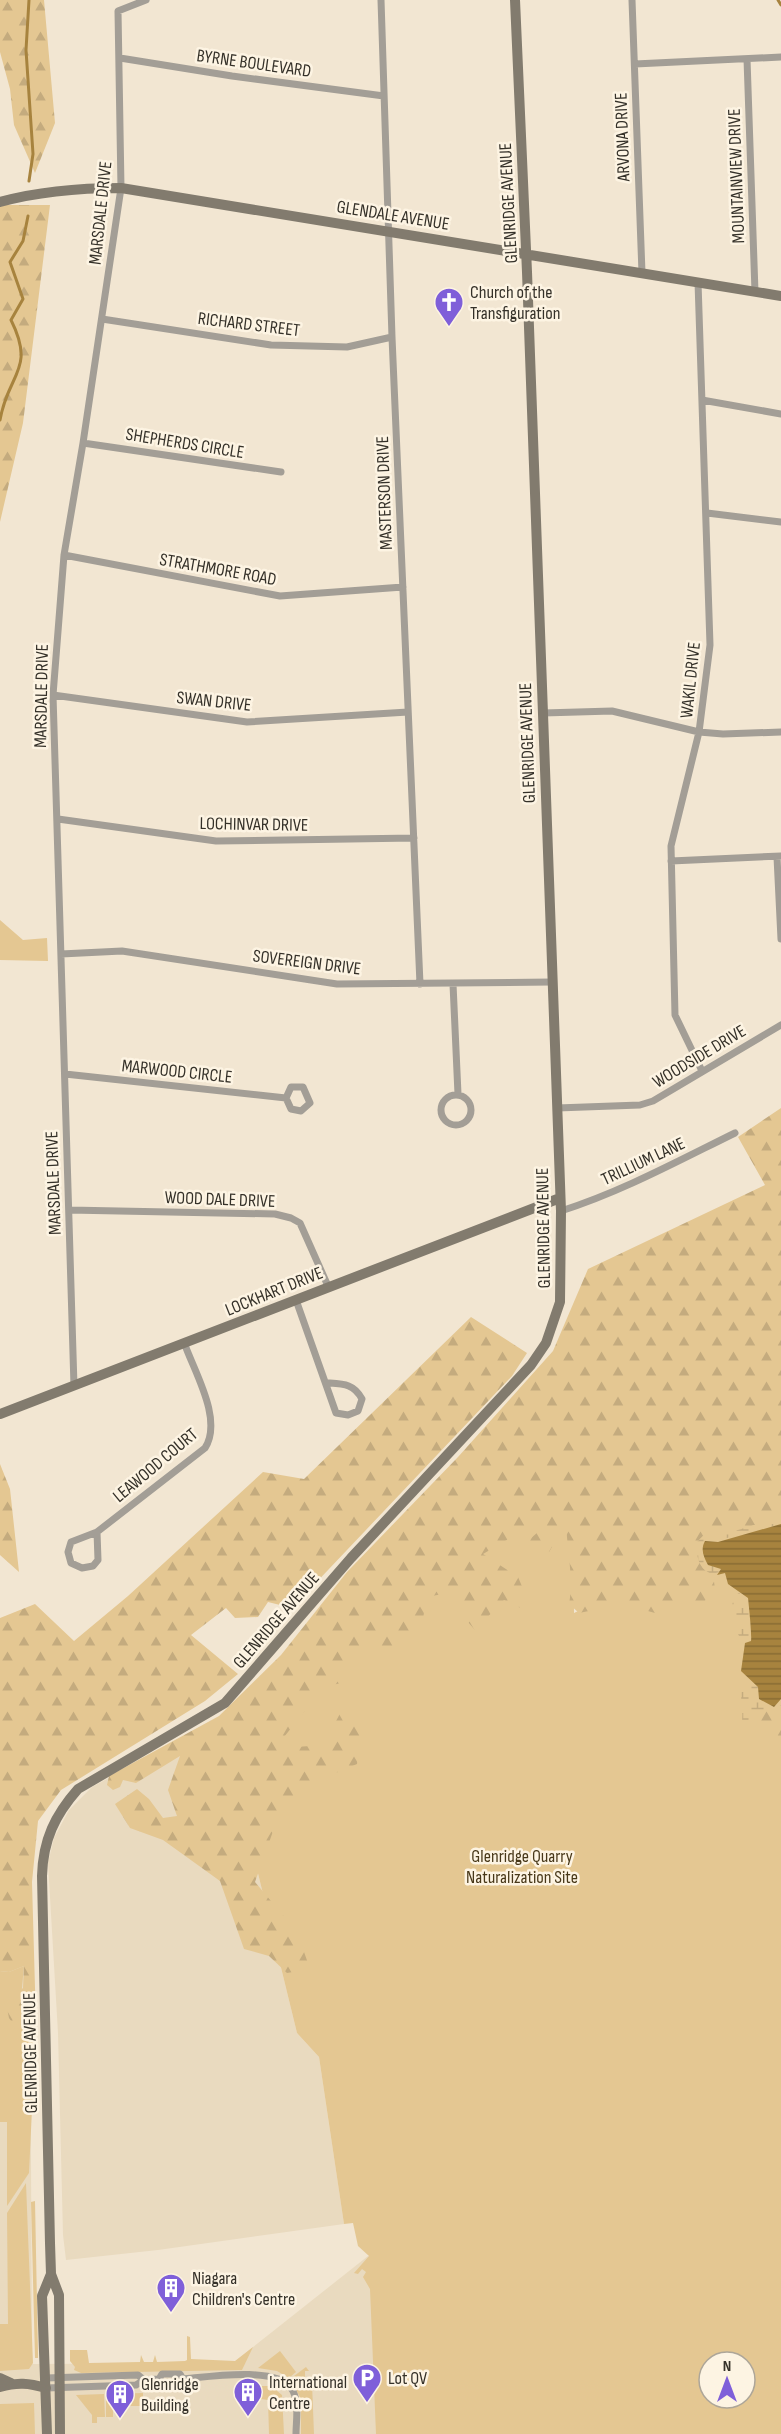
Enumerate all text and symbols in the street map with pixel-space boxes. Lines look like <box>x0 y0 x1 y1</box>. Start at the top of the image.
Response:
street label: BYRNE BOULEVARD <box>195 45 313 82</box>
street label: ARVONA DRIVE <box>610 92 635 183</box>
street label: MOUNTAINVIEW DRIVE <box>724 108 749 244</box>
street label: GLENRIDGE AVENUE <box>495 142 522 264</box>
street label: MARSDALE DRIVE <box>85 160 116 266</box>
street label: GLENDALE AVENUE <box>335 196 451 235</box>
place label: Church of the Transfiguration <box>470 282 560 324</box>
church icon: Church of the Transfiguration <box>433 286 465 328</box>
street label: RICHARD STREET <box>197 308 301 341</box>
street label: SHEPHERDS CIRCLE <box>124 424 246 463</box>
street label: MASTERSON DRIVE <box>372 436 397 550</box>
street label: STRATHMORE ROAD <box>158 549 278 590</box>
street label: WAKIL DRIVE <box>676 641 705 719</box>
street label: MARSDALE DRIVE <box>30 644 53 748</box>
street label: GLENRIDGE AVENUE <box>515 682 540 804</box>
street label: SWAN DRIVE <box>176 687 252 716</box>
street label: LOCHINVAR DRIVE <box>199 813 309 836</box>
street label: SOVEREIGN DRIVE <box>252 945 362 980</box>
street label: WOODSIDE DRIVE <box>649 1020 750 1092</box>
street label: MARWOOD CIRCLE <box>121 1055 233 1088</box>
street label: MARSDALE DRIVE <box>41 1131 66 1235</box>
street label: TRILLIUM LANE <box>598 1133 688 1190</box>
street label: GLENRIDGE AVENUE <box>532 1168 555 1288</box>
street label: WOOD DALE DRIVE <box>164 1187 276 1212</box>
street label: LOCKHART DRIVE <box>222 1262 326 1321</box>
street label: LEAWOOD COURT <box>109 1424 202 1507</box>
street label: GLENRIDGE AVENUE <box>229 1568 324 1673</box>
park label: Glenridge Quarry Naturalization Site <box>466 1846 578 1888</box>
street label: GLENRIDGE AVENUE <box>19 1993 42 2113</box>
place label: Niagara Children's Centre <box>192 2268 295 2310</box>
building icon: Niagara Children's Centre <box>155 2272 187 2314</box>
north arrow <box>697 2350 757 2410</box>
text: N <box>723 2357 731 2376</box>
parking icon: Lot QV <box>351 2362 383 2404</box>
place label: Lot QV <box>388 2368 427 2389</box>
place label: International Centre <box>269 2372 347 2414</box>
place label: Glenridge Building <box>141 2374 199 2416</box>
building icon: International Centre <box>232 2376 264 2418</box>
building icon: Glenridge Building <box>104 2378 136 2420</box>

